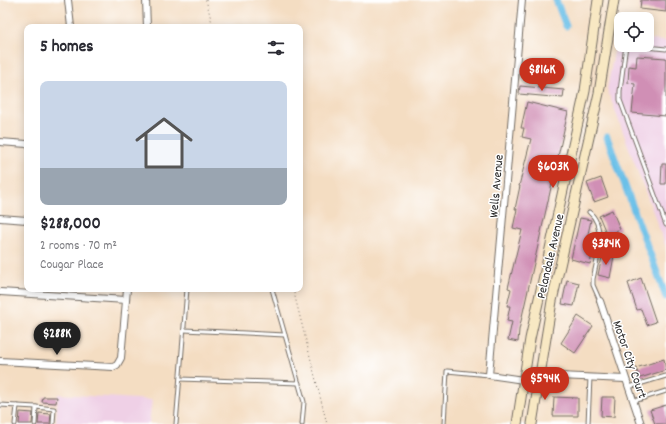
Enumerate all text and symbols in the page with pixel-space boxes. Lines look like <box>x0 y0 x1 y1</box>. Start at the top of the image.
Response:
map controls <box>614 12 654 52</box>
button: locate <box>614 12 654 52</box>
text: 5 homes <box>40 36 93 60</box>
icon: filters <box>265 37 287 59</box>
pin: $816K <box>514 58 570 92</box>
text: $816K <box>528 61 556 80</box>
icon: home <box>128 107 200 179</box>
street label: Wells Avenue <box>485 154 510 219</box>
pin: $603K <box>525 155 581 189</box>
text: $603K <box>537 158 569 177</box>
street label: Pelandale Avenue <box>532 212 570 301</box>
text: $288,000 <box>40 213 101 237</box>
pin: $384K <box>578 232 634 266</box>
text: $384K <box>592 235 620 254</box>
text: 2 rooms · 70 m² <box>40 237 117 256</box>
text: Cougar Place <box>40 256 103 275</box>
street label: Motor City Court <box>606 318 651 401</box>
pin: $288K <box>29 322 85 356</box>
text: $288K <box>43 325 71 344</box>
pin: $594K <box>517 367 573 401</box>
text: $594K <box>530 370 560 389</box>

